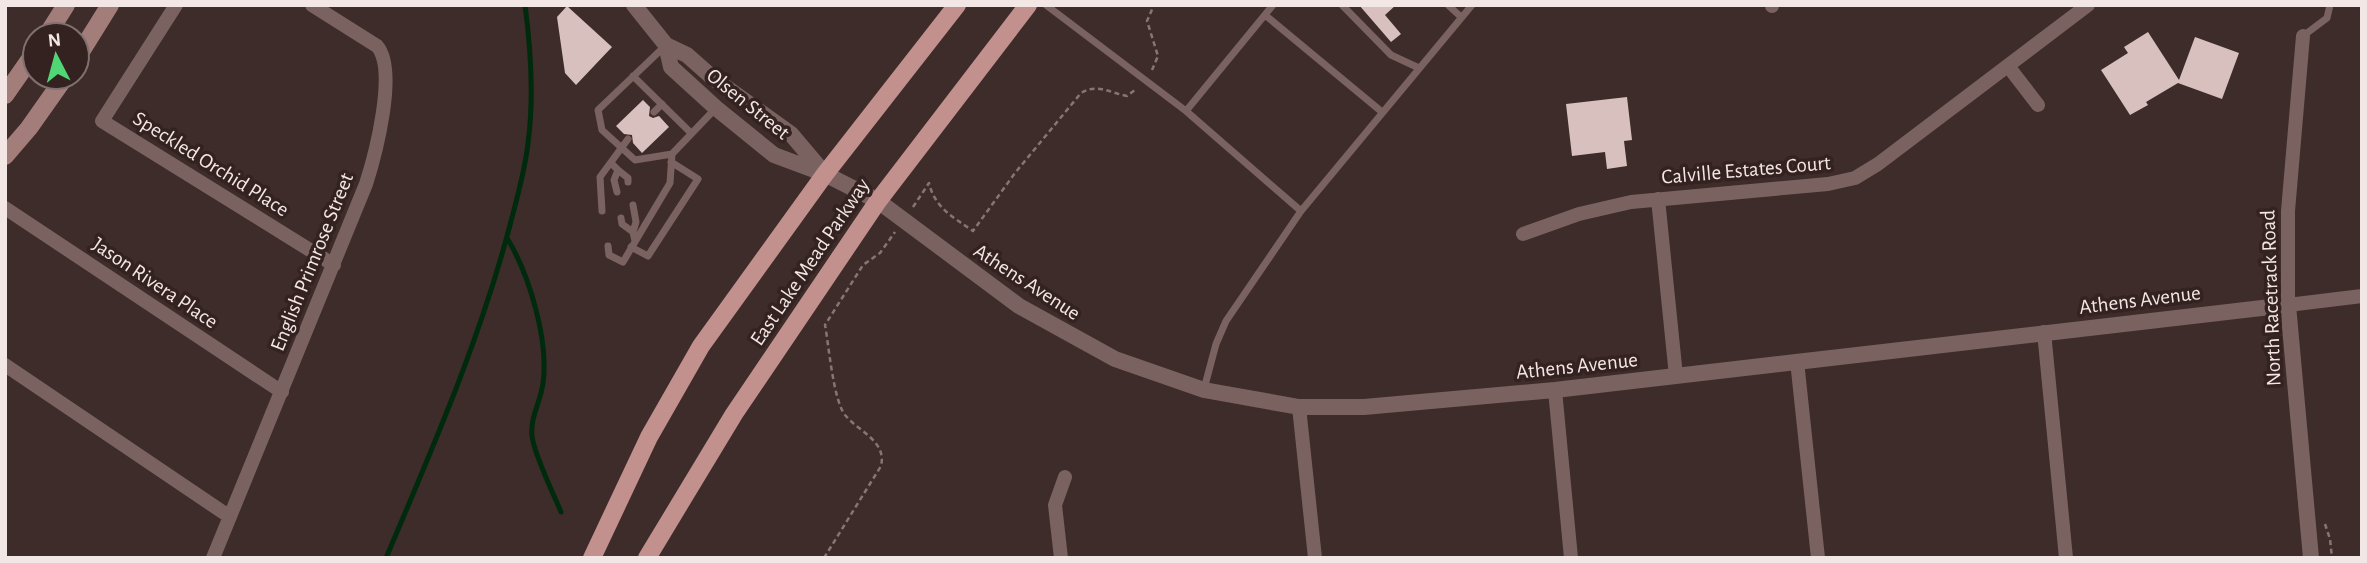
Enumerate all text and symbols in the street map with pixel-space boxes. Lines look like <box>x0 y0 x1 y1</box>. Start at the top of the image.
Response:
north arrow <box>21 21 91 91</box>
text: N <box>47 30 62 51</box>
street label: Olsen Street <box>703 64 794 144</box>
street label: Speckled Orchid Place <box>129 108 293 220</box>
street label: Calville Estates Court <box>1661 152 1832 188</box>
street label: English Primrose Street <box>267 170 357 354</box>
street label: East Lake Mead Parkway <box>746 175 874 349</box>
street label: North Racetrack Road <box>2257 209 2285 387</box>
street label: Jason Rivera Place <box>89 233 221 333</box>
street label: Athens Avenue <box>970 240 1084 324</box>
street label: Athens Avenue <box>2078 282 2202 318</box>
street label: Athens Avenue <box>1515 349 1639 383</box>

